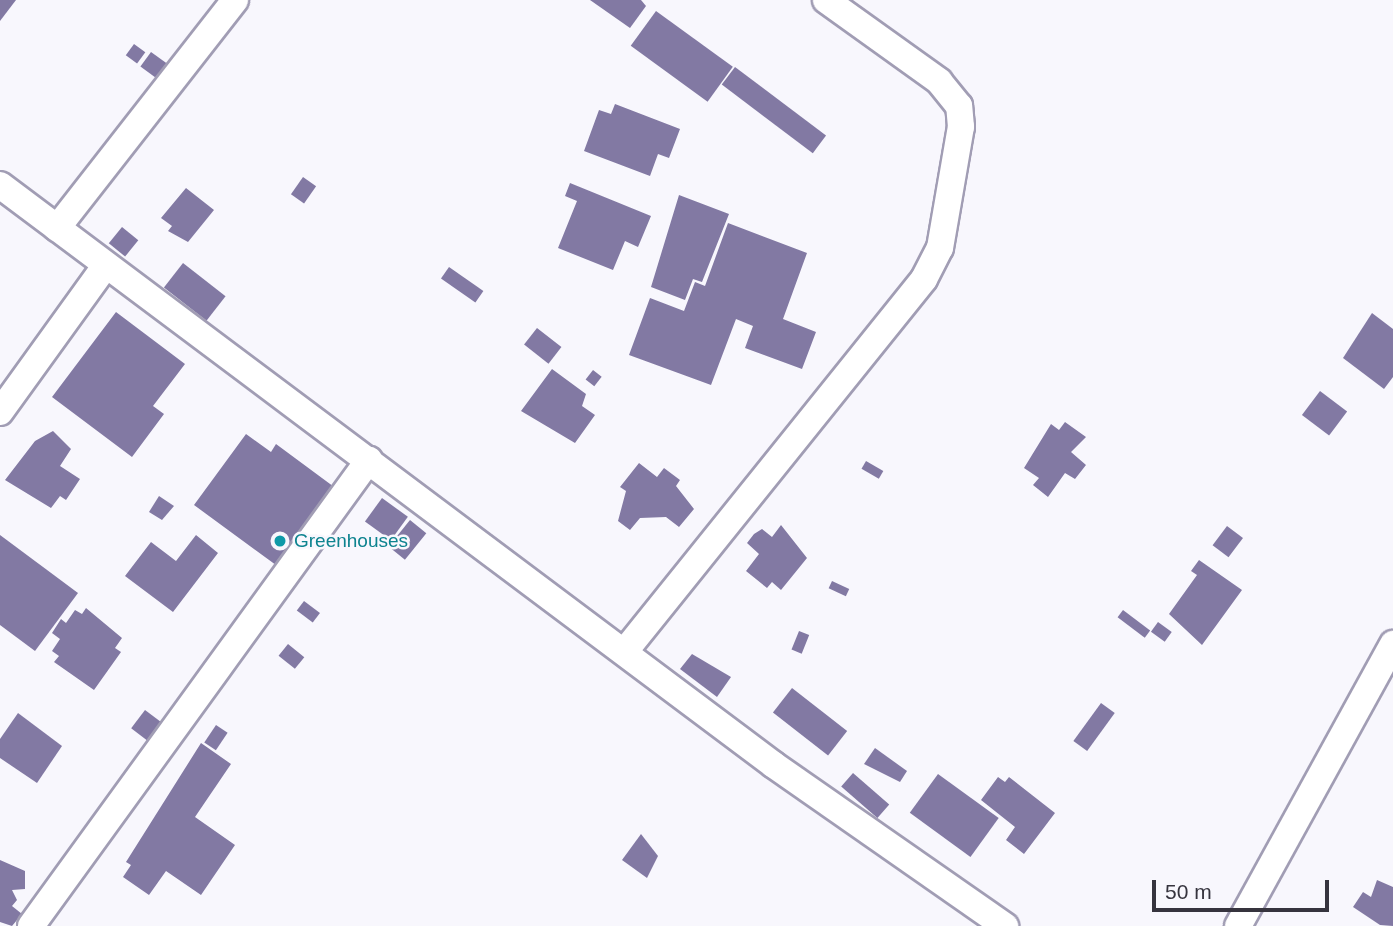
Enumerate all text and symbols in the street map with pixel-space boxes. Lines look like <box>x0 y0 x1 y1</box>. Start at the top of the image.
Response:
place label: Greenhouses <box>294 530 408 552</box>
marker: Greenhouses <box>272 533 288 549</box>
scale bar <box>1155 866 1332 910</box>
text: 50 m <box>1165 880 1212 903</box>

